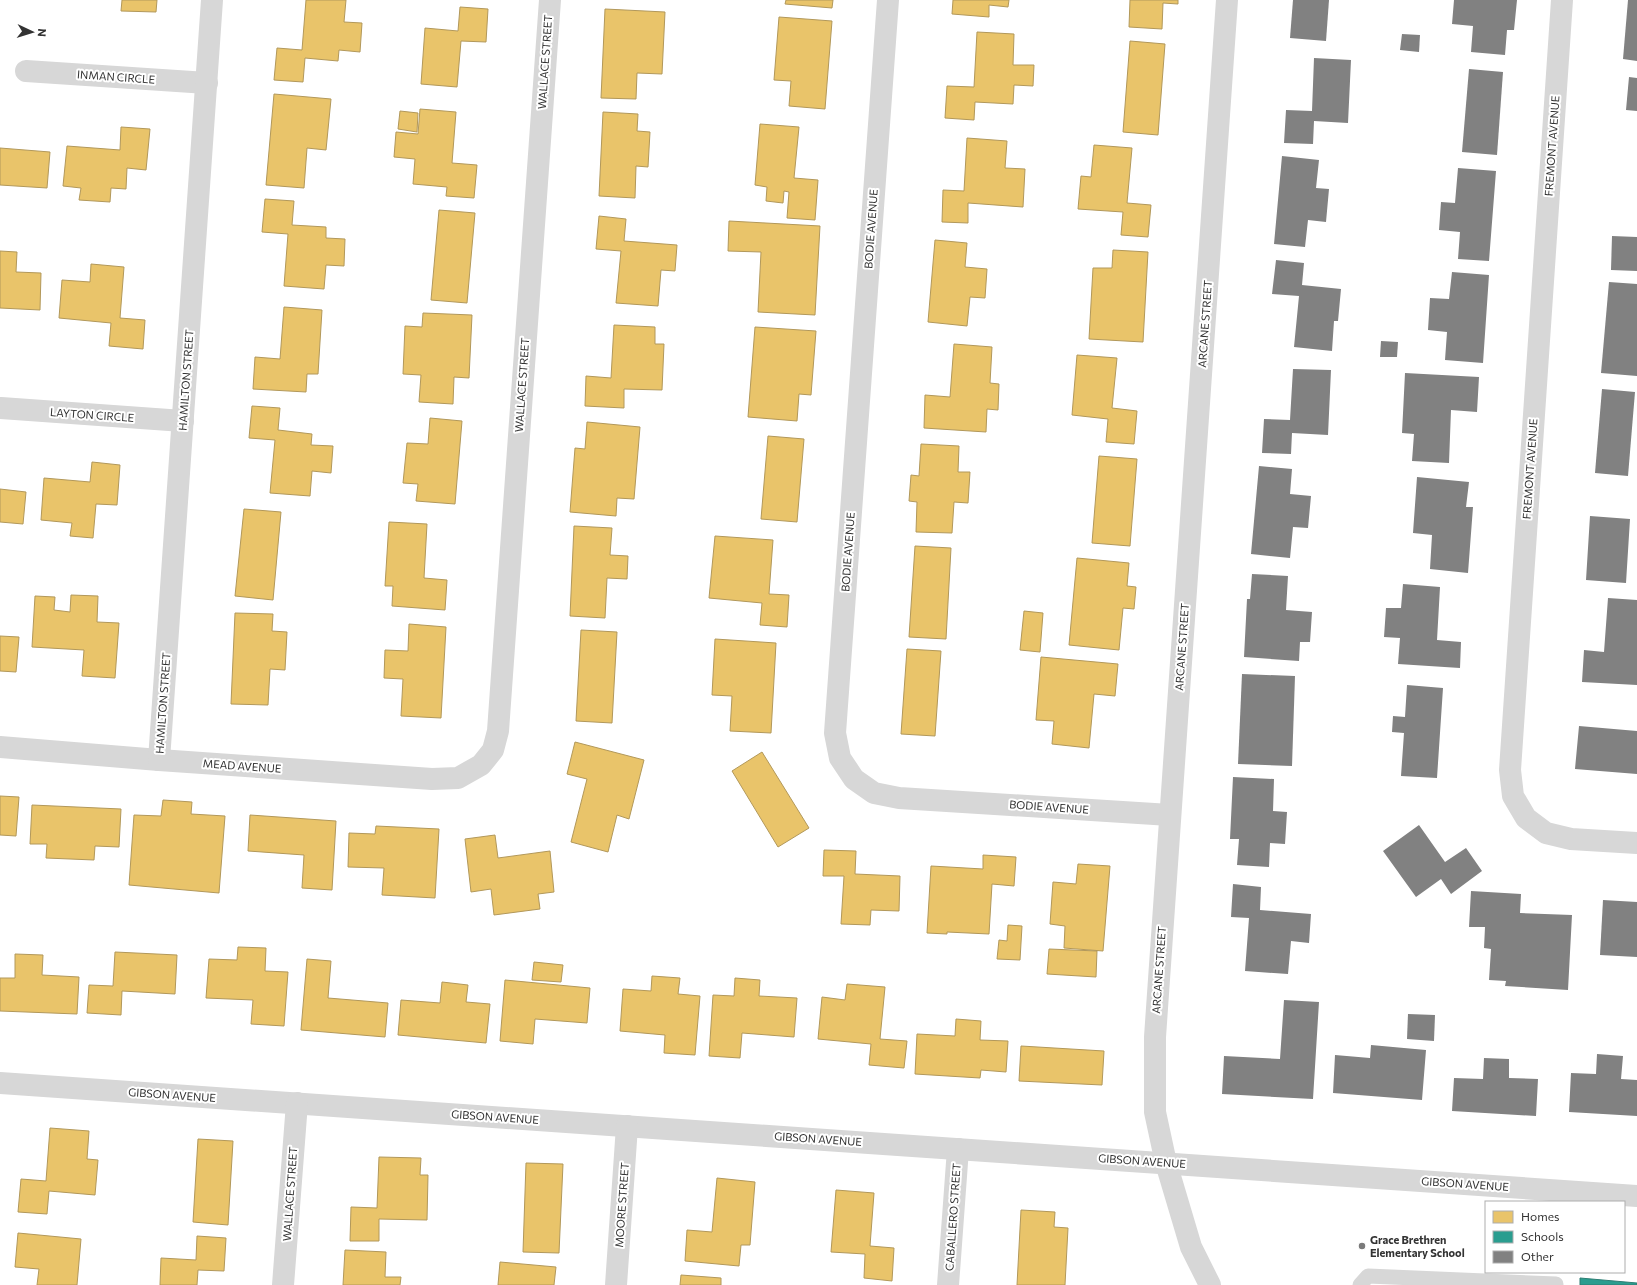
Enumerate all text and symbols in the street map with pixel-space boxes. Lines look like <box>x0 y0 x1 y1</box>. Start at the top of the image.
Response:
north arrow <box>12 12 52 52</box>
street label: WALLACE STREET <box>535 14 554 110</box>
text: N <box>36 28 49 37</box>
street label: INMAN CIRCLE <box>77 67 155 86</box>
street label: FREMONT AVENUE <box>1542 95 1561 197</box>
street label: BODIE AVENUE <box>861 189 880 269</box>
street label: ARCANE STREET <box>1195 280 1214 368</box>
street label: HAMILTON STREET <box>175 329 196 431</box>
street label: WALLACE STREET <box>512 337 531 433</box>
street label: LAYTON CIRCLE <box>50 405 135 424</box>
street label: FREMONT AVENUE <box>1520 418 1539 520</box>
street label: BODIE AVENUE <box>838 512 857 592</box>
street label: ARCANE STREET <box>1172 603 1191 691</box>
street label: HAMILTON STREET <box>152 652 173 754</box>
street label: MEAD AVENUE <box>202 756 282 775</box>
street label: BODIE AVENUE <box>1009 797 1089 816</box>
street label: ARCANE STREET <box>1149 926 1168 1014</box>
street label: GIBSON AVENUE <box>128 1085 216 1104</box>
street label: GIBSON AVENUE <box>451 1107 539 1126</box>
street label: GIBSON AVENUE <box>774 1129 862 1148</box>
street label: WALLACE STREET <box>280 1146 299 1242</box>
street label: GIBSON AVENUE <box>1098 1151 1186 1170</box>
street label: MOORE STREET <box>612 1162 631 1248</box>
street label: CABALLERO STREET <box>942 1163 963 1271</box>
street label: GIBSON AVENUE <box>1421 1174 1509 1193</box>
legend <box>1485 1201 1625 1273</box>
text: Homes <box>1521 1209 1559 1223</box>
text: Schools <box>1521 1229 1564 1243</box>
place label: Grace Brethren Elementary School <box>1370 1233 1465 1259</box>
marker: Grace Brethren Elementary School <box>1357 1241 1367 1251</box>
text: Other <box>1521 1249 1554 1263</box>

